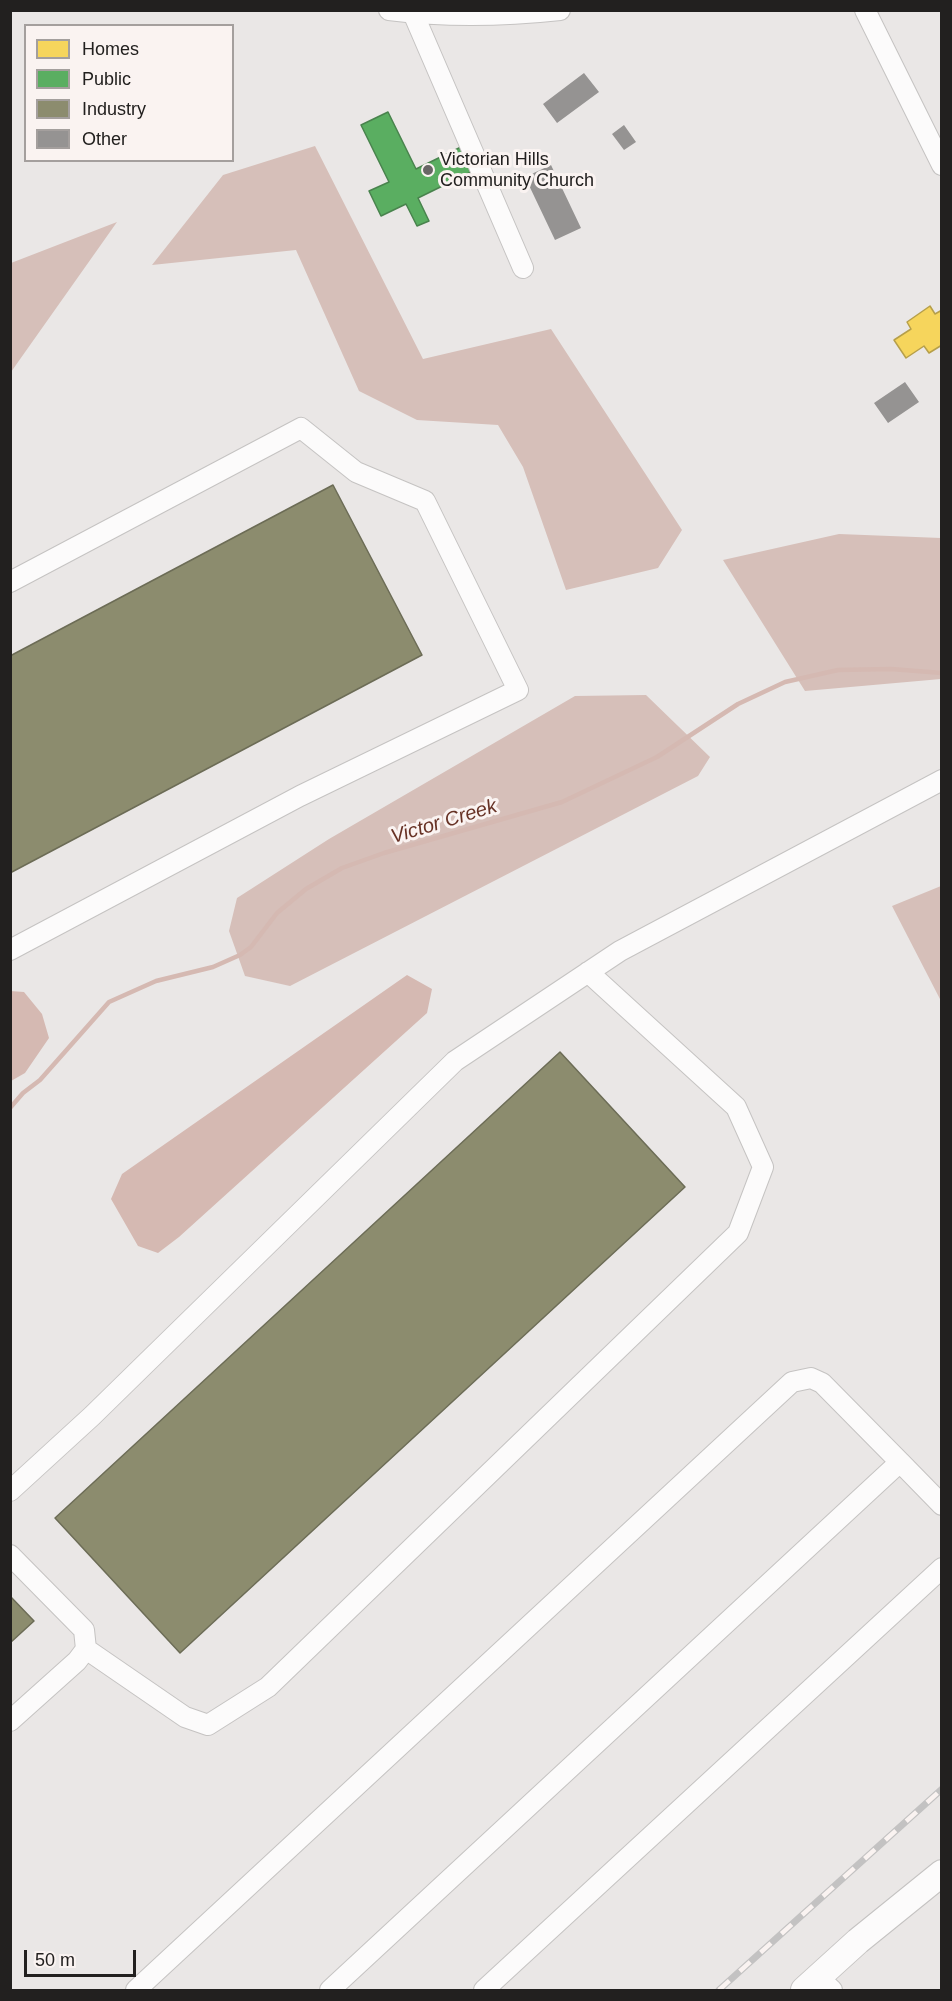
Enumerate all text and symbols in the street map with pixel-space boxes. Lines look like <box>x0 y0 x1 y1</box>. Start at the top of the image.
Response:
legend <box>24 24 234 162</box>
text: Homes <box>82 39 139 59</box>
text: Public <box>82 69 131 89</box>
text: Industry <box>82 99 146 119</box>
text: Other <box>82 129 127 149</box>
place label: Victorian Hills Community Church <box>440 149 594 192</box>
marker: Victorian Hills Community Church <box>421 163 435 177</box>
water label: Victor Creek <box>388 794 500 850</box>
scale bar <box>27 1938 140 1976</box>
text: 50 m <box>35 1950 75 1970</box>

